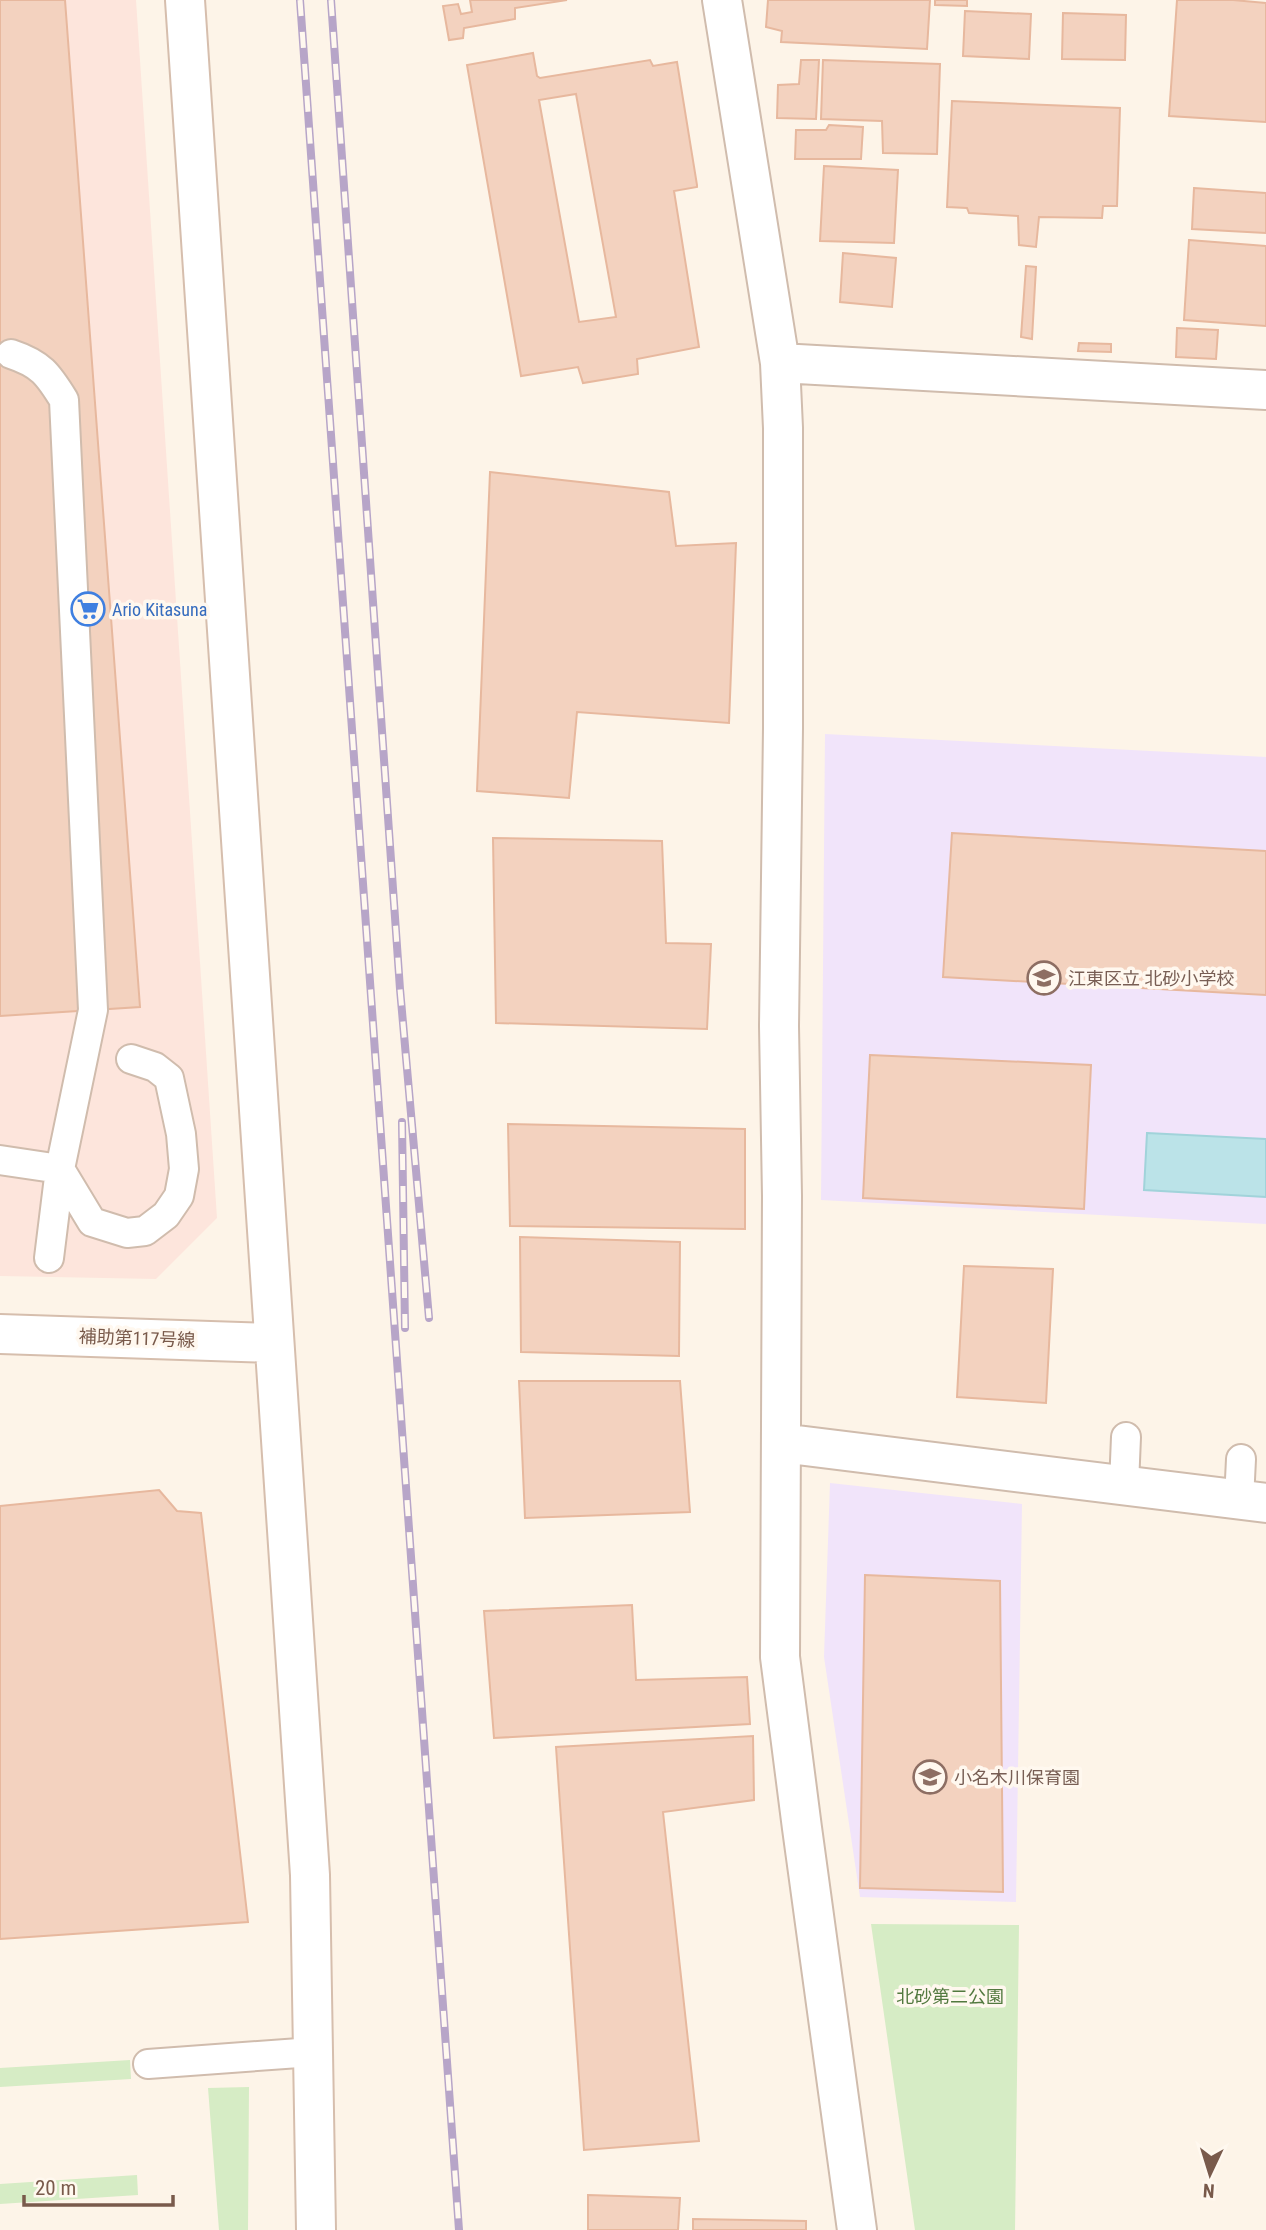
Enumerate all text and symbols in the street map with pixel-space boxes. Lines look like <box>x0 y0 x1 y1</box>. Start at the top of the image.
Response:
supermarket icon: Ario Kitasuna <box>69 590 107 628</box>
place label: Ario Kitasuna <box>112 599 207 620</box>
school or university icon: 江東区立 北砂小学校 <box>1025 959 1063 997</box>
place label: 江東区立 北砂小学校 <box>1068 968 1234 989</box>
street label: 補助第117号線 <box>78 1325 196 1351</box>
school or university icon: 小名木川保育園 <box>911 1758 949 1796</box>
place label: 小名木川保育園 <box>954 1767 1080 1788</box>
park label: 北砂第二公園 <box>896 1986 1004 2007</box>
north arrow <box>1175 2139 1245 2209</box>
scale bar <box>24 2164 173 2208</box>
text: 20 m <box>35 2176 76 2200</box>
text: N <box>1202 2179 1215 2202</box>

